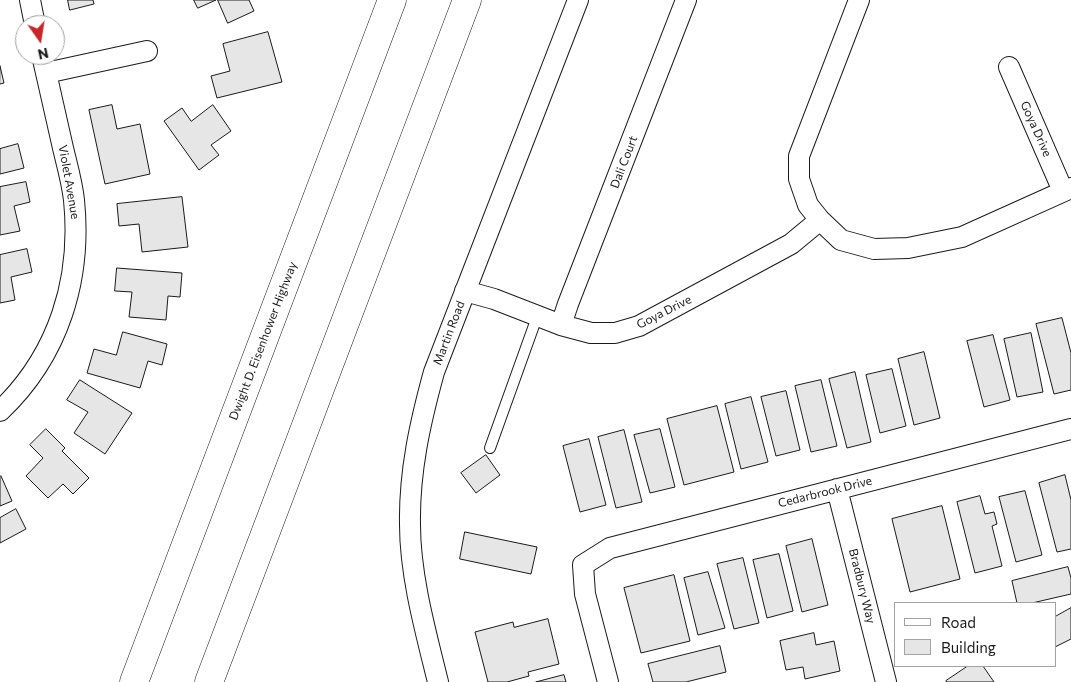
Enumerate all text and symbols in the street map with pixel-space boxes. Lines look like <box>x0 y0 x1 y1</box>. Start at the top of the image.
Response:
north arrow <box>15 15 65 65</box>
text: N <box>36 45 50 64</box>
street label: Goya Drive <box>1017 99 1055 159</box>
street label: Dali Court <box>607 134 641 190</box>
street label: Violet Avenue <box>55 144 83 220</box>
street label: Dwight D. Eisenhower Highway <box>226 260 300 422</box>
street label: Goya Drive <box>634 292 694 332</box>
street label: Martin Road <box>430 299 468 367</box>
street label: Cedarbrook Drive <box>777 473 873 511</box>
street label: Bradbury Way <box>846 547 878 625</box>
legend <box>894 602 1056 667</box>
text: Road <box>941 613 976 631</box>
text: Building <box>941 638 996 656</box>

